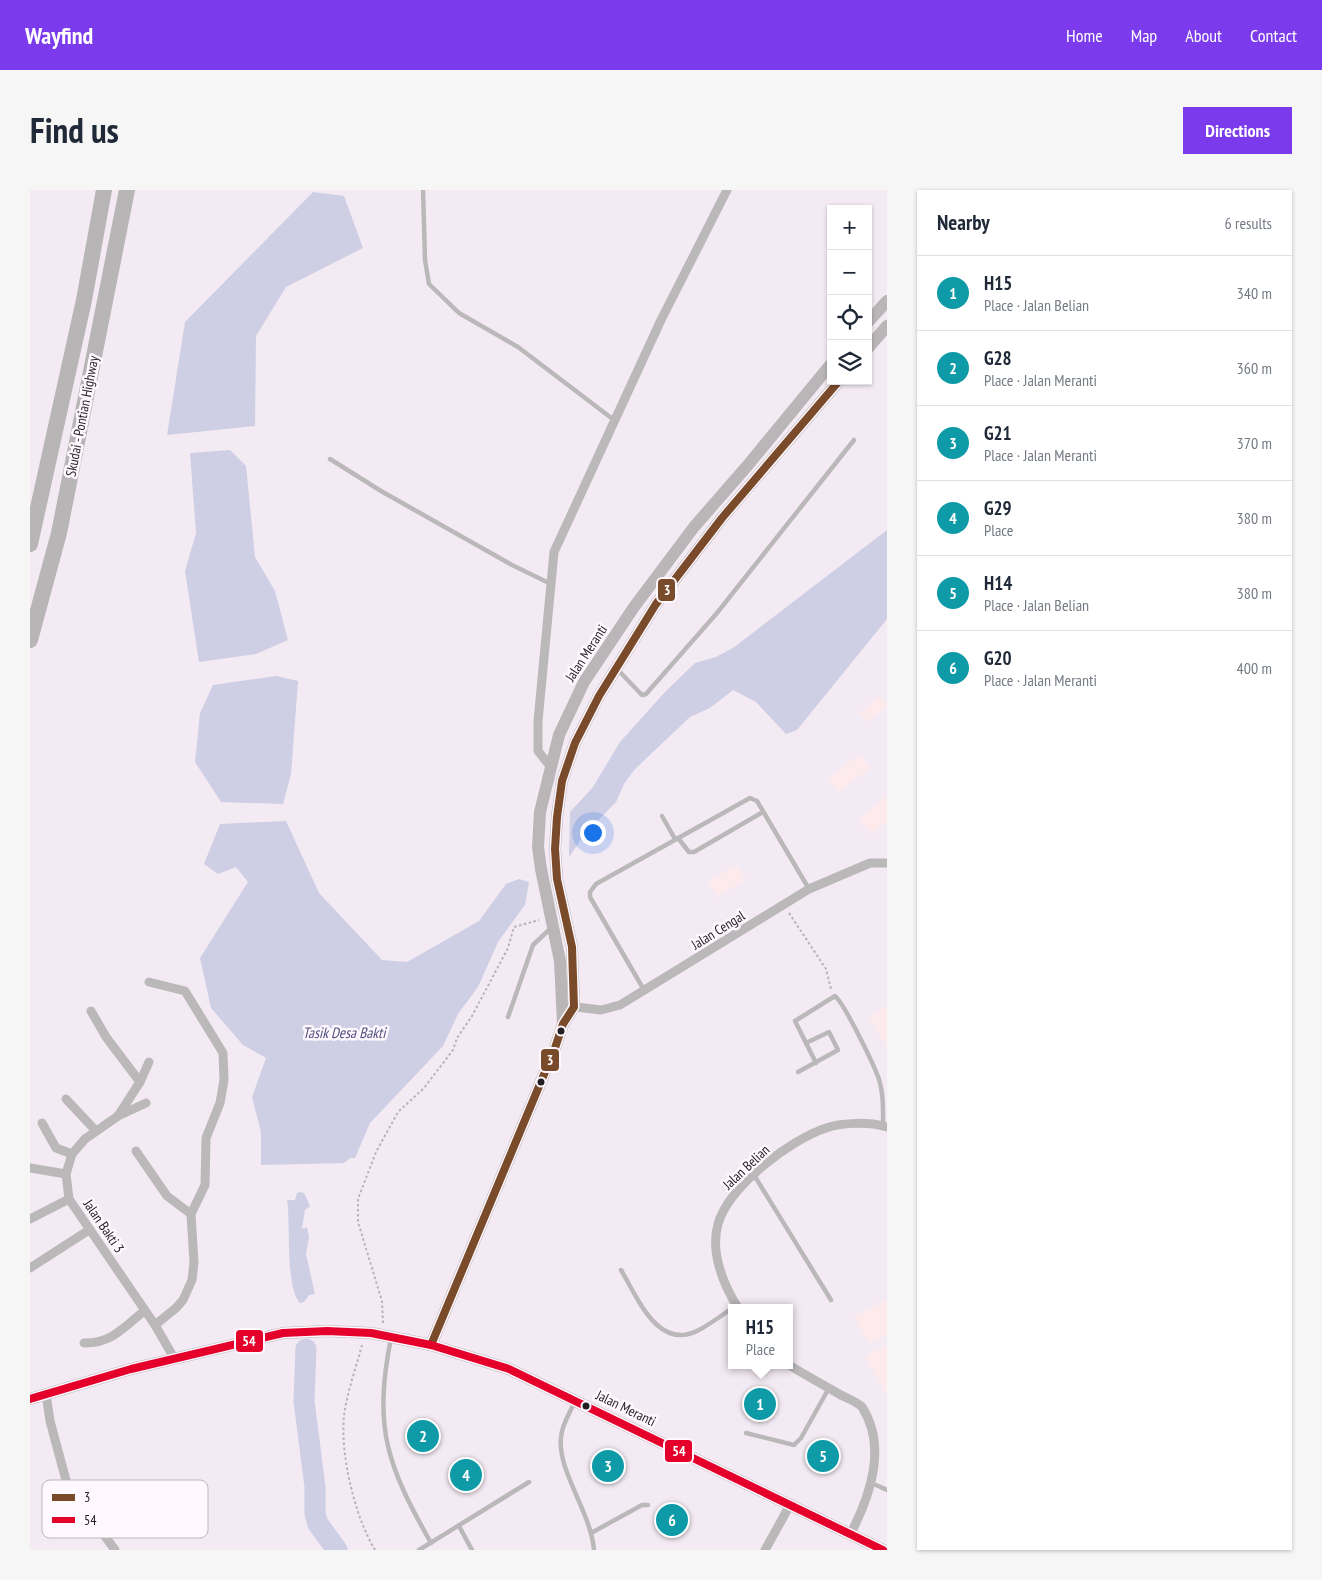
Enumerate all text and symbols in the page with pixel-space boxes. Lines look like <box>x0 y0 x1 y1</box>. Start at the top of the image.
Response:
text: Wayfind <box>25 20 93 51</box>
text: Home <box>1066 24 1103 47</box>
text: Map <box>1131 24 1157 47</box>
text: About <box>1185 24 1222 47</box>
text: Contact <box>1250 24 1297 47</box>
text: Find us <box>30 107 119 153</box>
button: Directions <box>1183 107 1292 154</box>
map controls <box>827 205 872 385</box>
button: + <box>827 205 872 250</box>
text: Nearby <box>937 209 990 236</box>
text: 6 results <box>1225 213 1272 233</box>
button: − <box>827 250 872 295</box>
text: H15 <box>984 271 1012 295</box>
text: 1 <box>949 283 957 303</box>
text: 340 m <box>1237 283 1272 303</box>
button: locate <box>827 295 872 340</box>
text: Place · Jalan Belian <box>984 295 1089 315</box>
button: layers <box>827 340 872 385</box>
text: G28 <box>984 346 1012 370</box>
street label: Skudai - Pontian Highway <box>61 353 103 478</box>
text: 2 <box>949 358 957 378</box>
text: 360 m <box>1237 358 1272 378</box>
text: Place · Jalan Meranti <box>984 370 1097 390</box>
text: G21 <box>984 421 1012 445</box>
text: 3 <box>949 433 957 453</box>
text: 370 m <box>1237 433 1272 453</box>
text: Place · Jalan Meranti <box>984 445 1097 465</box>
text: G29 <box>984 496 1012 520</box>
text: 4 <box>949 508 957 528</box>
text: 380 m <box>1237 508 1272 528</box>
text: Place <box>984 520 1013 540</box>
text: H14 <box>984 571 1012 595</box>
line badge: 3 <box>657 578 676 602</box>
text: 3 <box>664 581 670 599</box>
text: 5 <box>949 583 957 603</box>
text: 380 m <box>1237 583 1272 603</box>
text: Place · Jalan Belian <box>984 595 1089 615</box>
street label: Jalan Meranti <box>560 621 611 686</box>
text: G20 <box>984 646 1012 670</box>
text: 6 <box>949 658 957 678</box>
text: 400 m <box>1237 658 1272 678</box>
text: Place · Jalan Meranti <box>984 670 1097 690</box>
your location <box>580 820 606 846</box>
street label: Jalan Cengal <box>687 906 749 954</box>
water label: Tasik Desa Bakti <box>303 1023 387 1042</box>
unlabelled marker <box>556 1026 566 1036</box>
line badge: 3 <box>540 1048 560 1072</box>
text: 3 <box>547 1051 553 1069</box>
unlabelled marker <box>536 1077 546 1087</box>
street label: Jalan Belian <box>718 1141 773 1194</box>
street label: Jalan Bakti 3 <box>79 1195 128 1256</box>
popup <box>728 1304 793 1369</box>
text: H15 <box>746 1315 774 1339</box>
line badge: 54 <box>235 1329 264 1353</box>
text: 54 <box>242 1332 256 1350</box>
text: Place <box>746 1339 775 1359</box>
street label: Jalan Meranti <box>592 1385 659 1430</box>
pin: 1 <box>744 1385 776 1423</box>
unlabelled marker <box>581 1401 591 1411</box>
pin: 2 <box>407 1417 439 1455</box>
pin: 5 <box>807 1437 839 1475</box>
line badge: 54 <box>664 1439 693 1463</box>
text: 54 <box>672 1442 686 1460</box>
pin: 3 <box>592 1447 624 1485</box>
pin: 4 <box>450 1456 482 1494</box>
legend <box>42 1480 208 1538</box>
text: 3 <box>84 1488 90 1506</box>
pin: 6 <box>656 1501 688 1539</box>
text: 54 <box>84 1511 97 1529</box>

